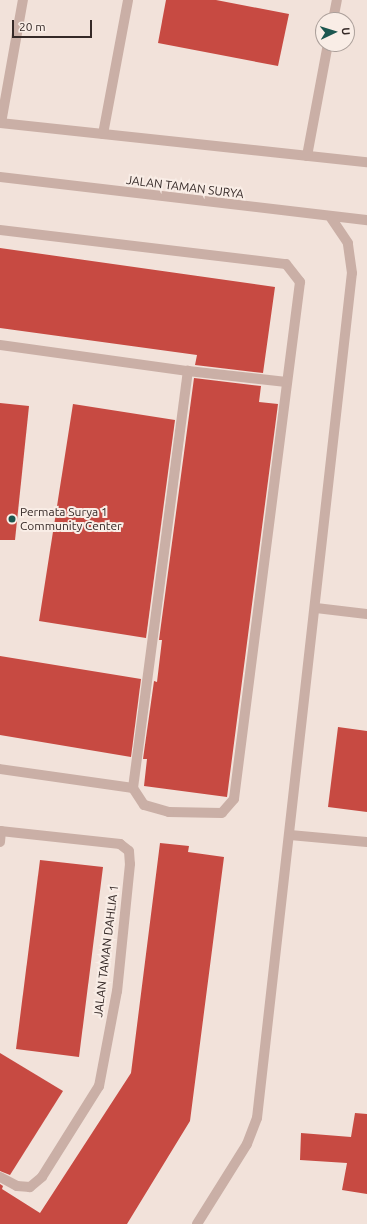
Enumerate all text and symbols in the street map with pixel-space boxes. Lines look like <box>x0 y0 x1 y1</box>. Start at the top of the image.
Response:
scale bar <box>14 12 94 38</box>
north arrow <box>315 12 355 52</box>
text: 20 m <box>19 20 46 33</box>
text: U <box>340 27 352 36</box>
street label: JALAN TAMAN SURYA <box>125 173 245 201</box>
place label: Permata Surya 1 Community Center <box>20 505 122 533</box>
marker: Permata Surya 1 Community Center <box>7 514 17 524</box>
street label: JALAN TAMAN DAHLIA 1 <box>91 884 121 1018</box>

